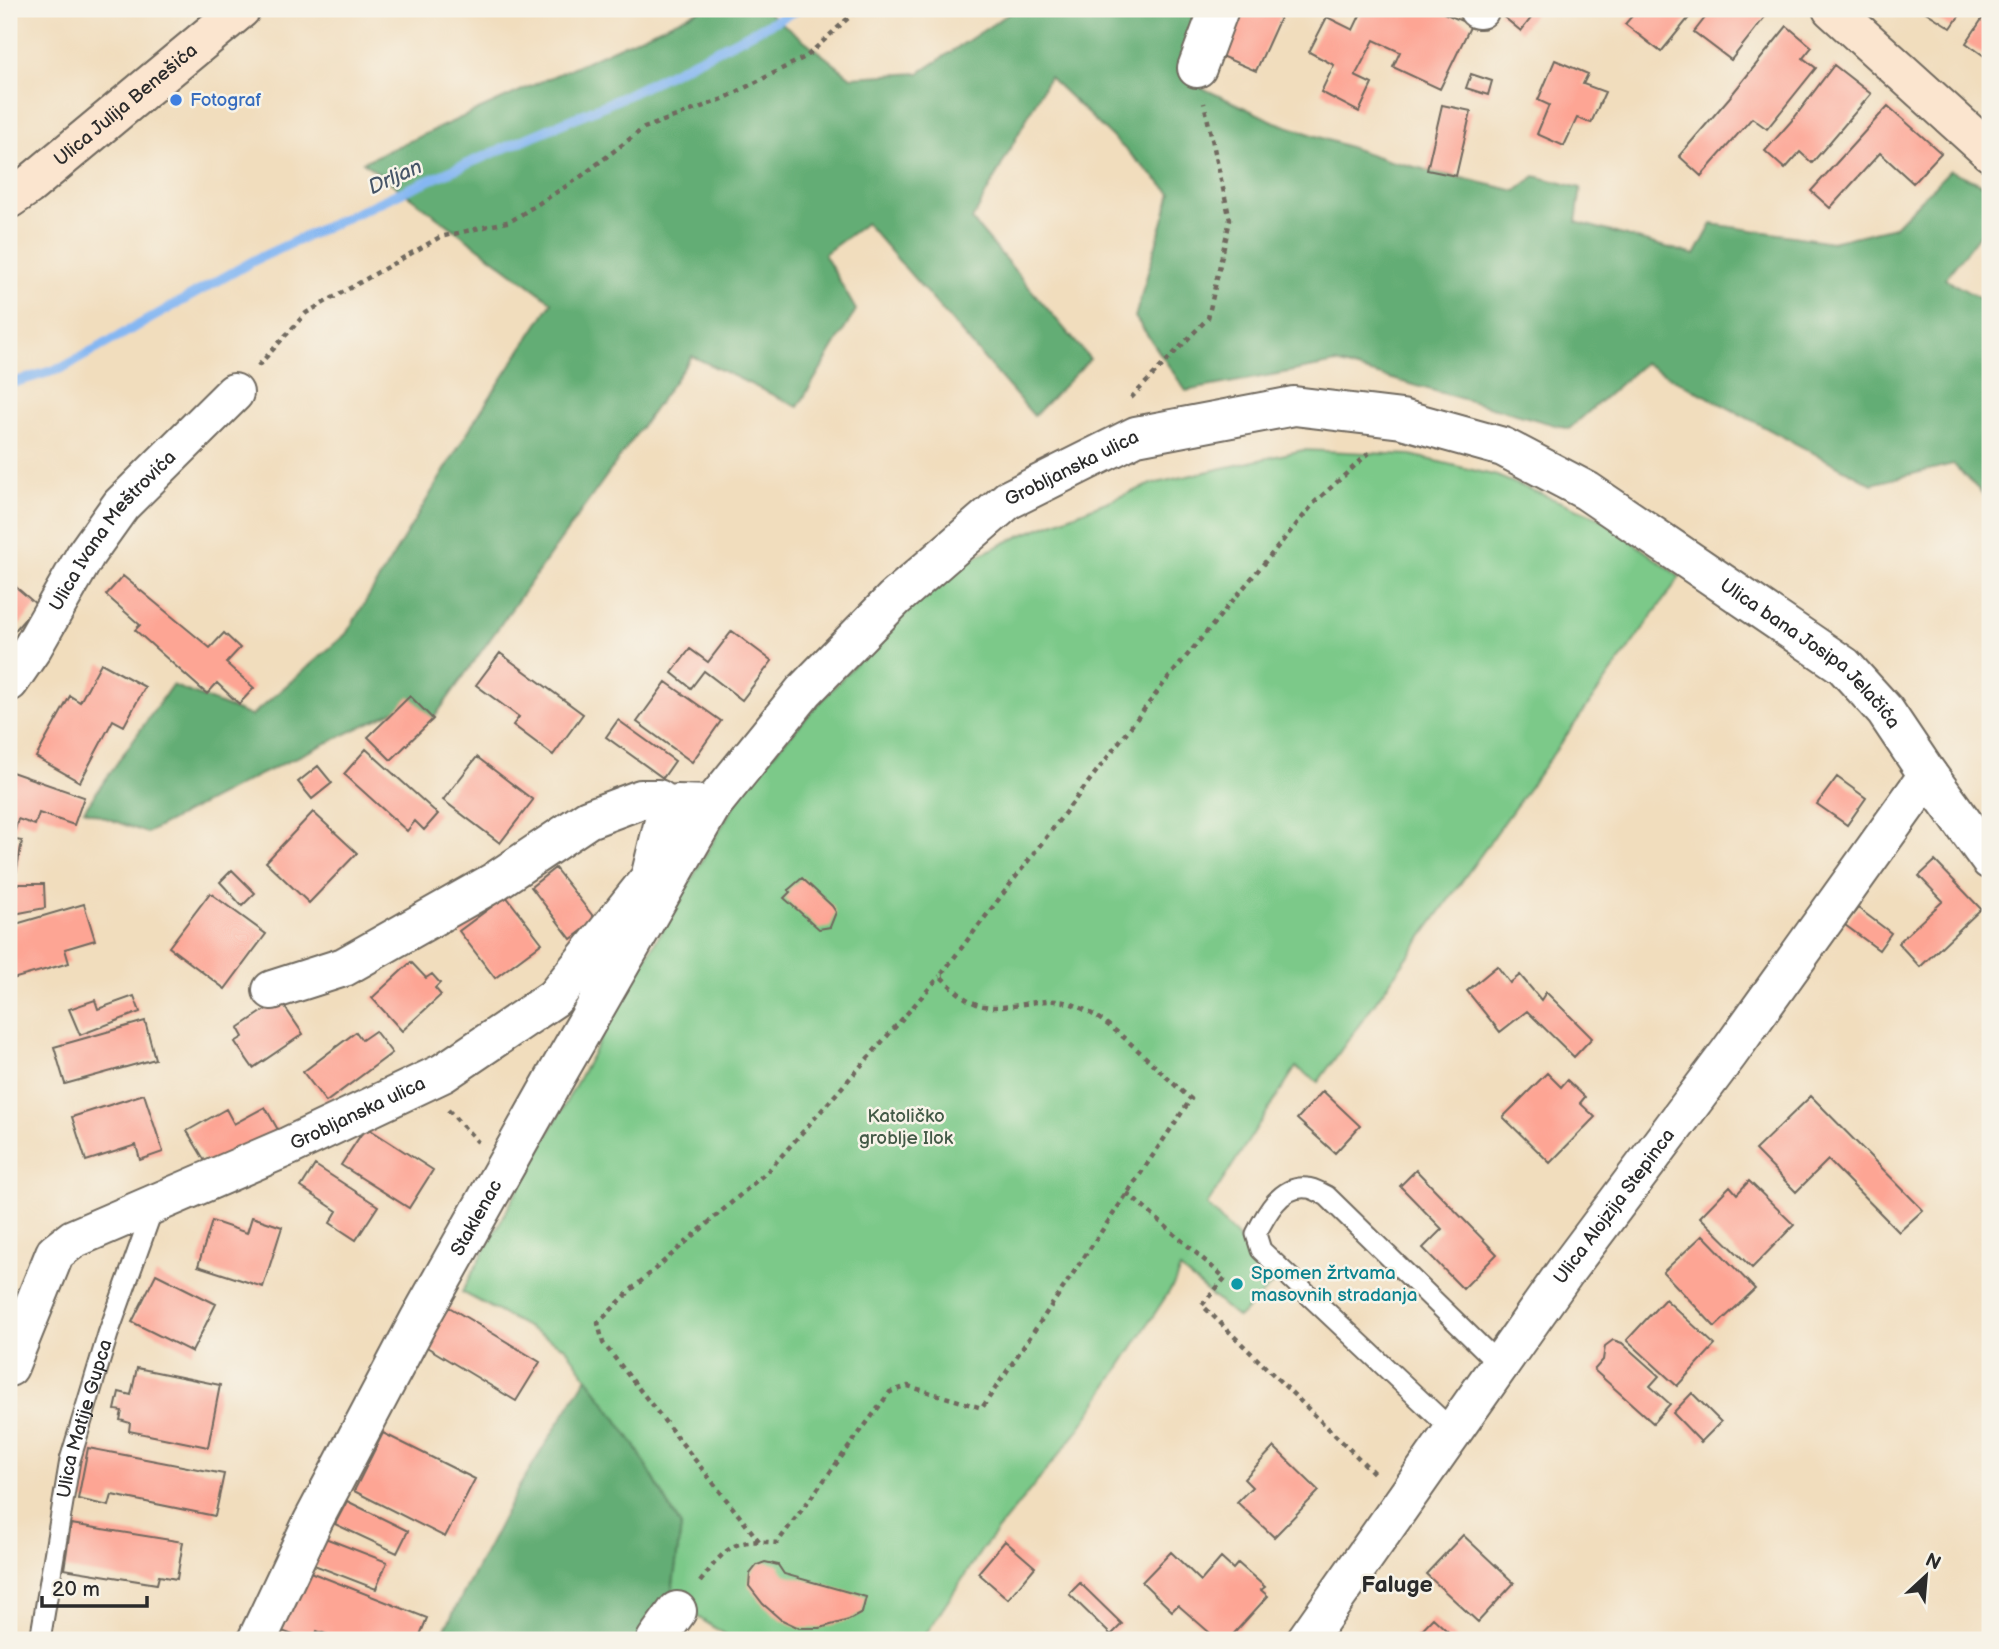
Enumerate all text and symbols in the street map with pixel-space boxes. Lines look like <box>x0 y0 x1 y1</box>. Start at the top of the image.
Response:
street label: Ulica Julija Benešića <box>49 39 202 171</box>
place label: Fotograf <box>190 89 262 112</box>
marker: Fotograf <box>168 92 184 108</box>
water label: Drljan <box>364 154 426 200</box>
street label: Grobljanska ulica <box>1001 425 1143 511</box>
street label: Ulica Ivana Meštrovića <box>44 446 181 615</box>
street label: Ulica bana Josipa Jelačića <box>1716 573 1905 733</box>
street label: Grobljanska ulica <box>286 1072 429 1155</box>
park label: Katoličko groblje Ilok <box>859 1105 954 1150</box>
street label: Ulica Alojzija Stepinca <box>1549 1124 1680 1288</box>
street label: Staklenac <box>446 1176 507 1260</box>
place label: Spomen žrtvama masovnih stradanja <box>1251 1262 1418 1307</box>
marker: Spomen žrtvama masovnih stradanja <box>1229 1276 1245 1292</box>
street label: Ulica Matije Gupca <box>52 1337 117 1500</box>
north arrow <box>1890 1540 1960 1610</box>
text: N <box>1921 1549 1944 1576</box>
scale bar <box>42 1565 147 1609</box>
district label: Faluge <box>1361 1571 1433 1599</box>
text: 20 m <box>52 1577 100 1602</box>

